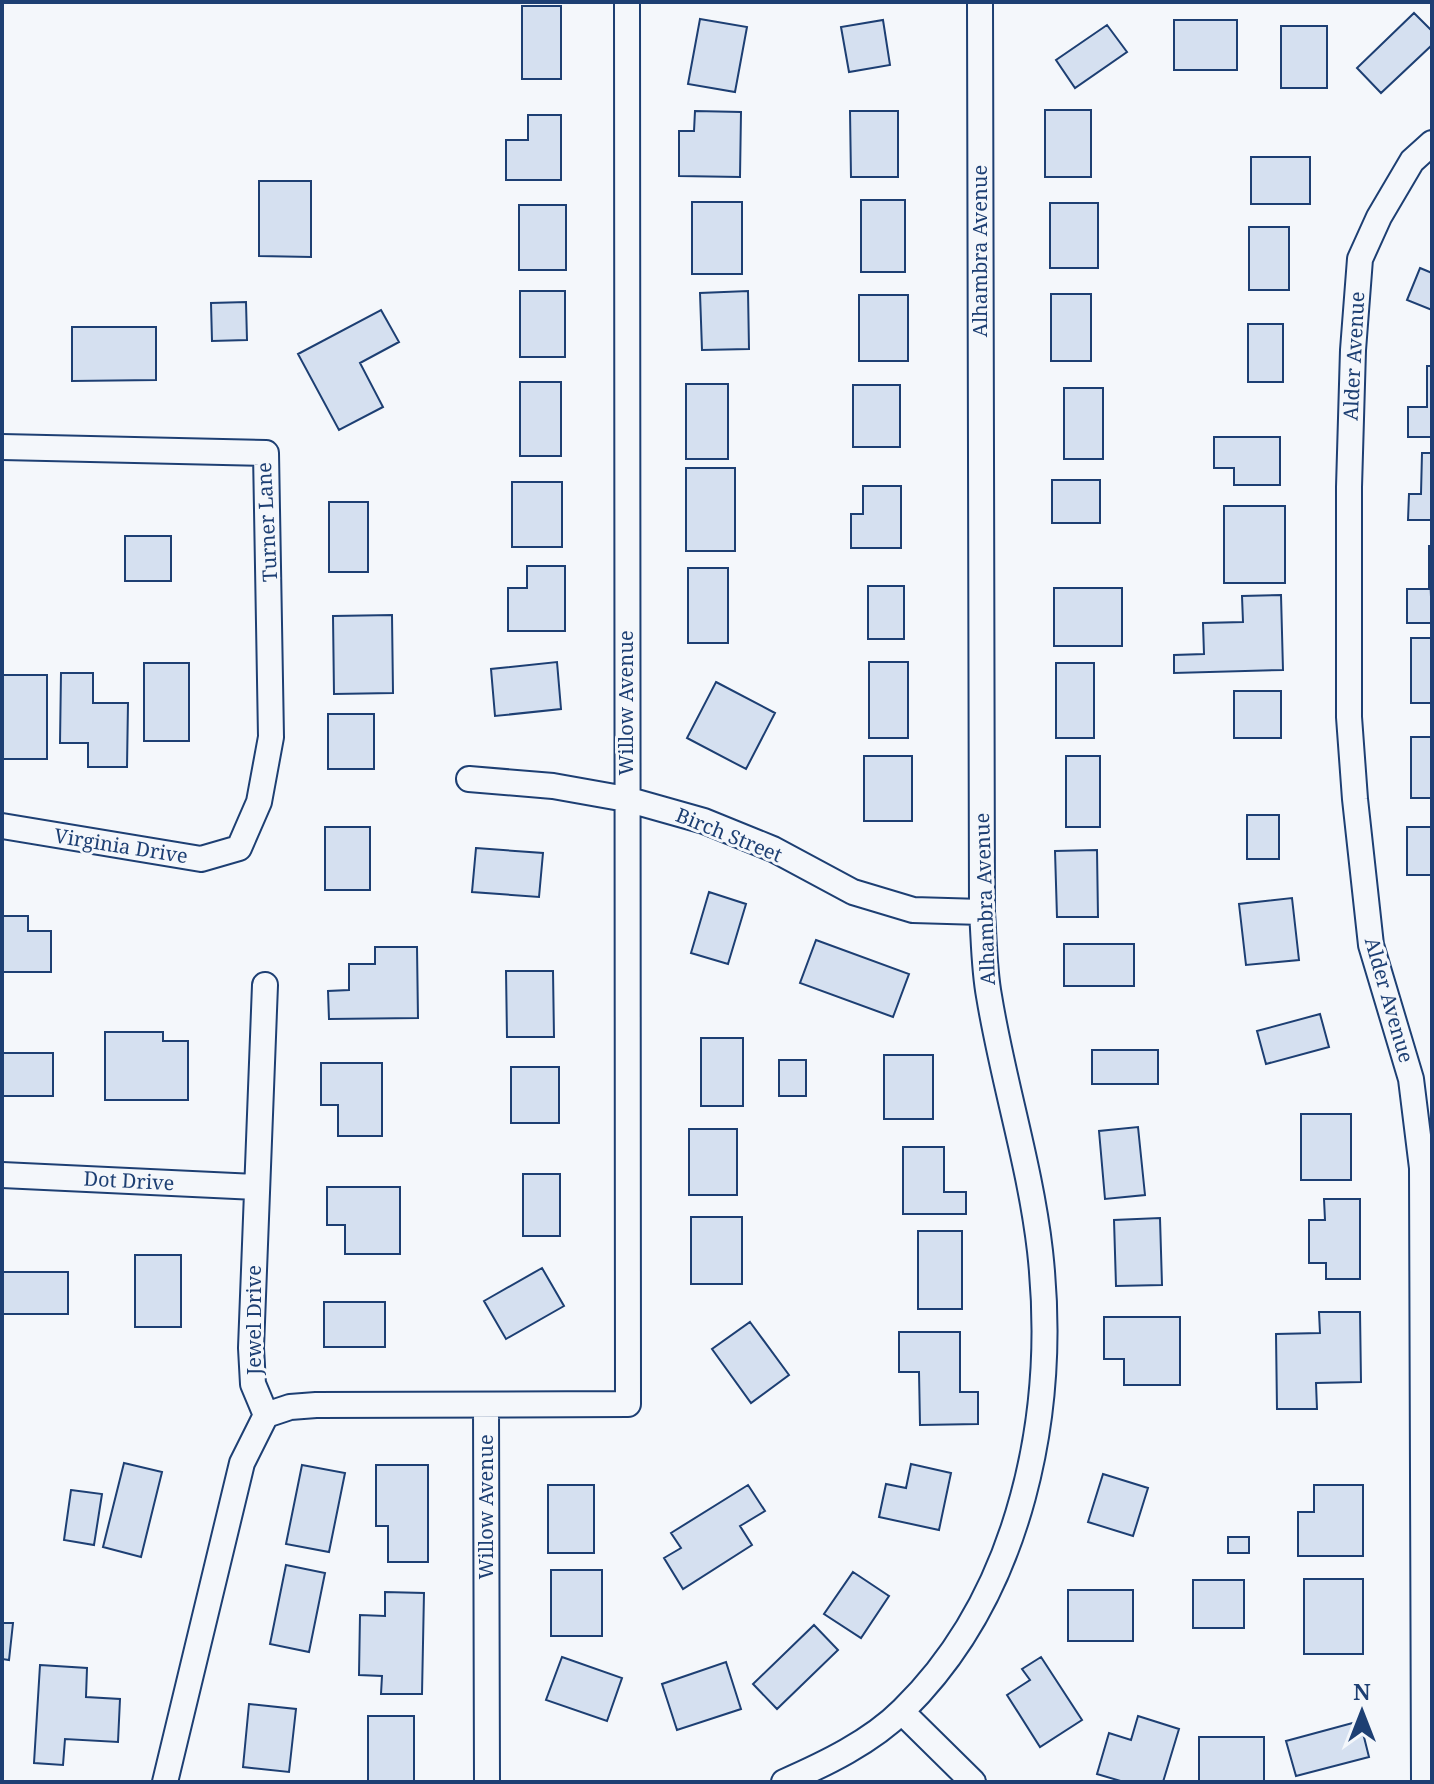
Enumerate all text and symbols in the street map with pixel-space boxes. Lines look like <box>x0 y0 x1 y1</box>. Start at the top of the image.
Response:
street label: Alhambra Avenue <box>966 165 993 337</box>
street label: Alder Avenue <box>1337 291 1370 421</box>
street label: Turner Lane <box>250 461 283 583</box>
street label: Willow Avenue <box>612 630 639 776</box>
street label: Birch Street <box>672 801 786 868</box>
street label: Alhambra Avenue <box>968 812 1001 986</box>
street label: Virginia Drive <box>52 822 190 869</box>
street label: Alder Avenue <box>1359 934 1420 1066</box>
street label: Dot Drive <box>83 1165 175 1196</box>
street label: Jewel Drive <box>240 1265 267 1376</box>
street label: Willow Avenue <box>472 1434 499 1580</box>
north arrow <box>1322 1672 1402 1752</box>
text: N <box>1353 1676 1371 1706</box>

